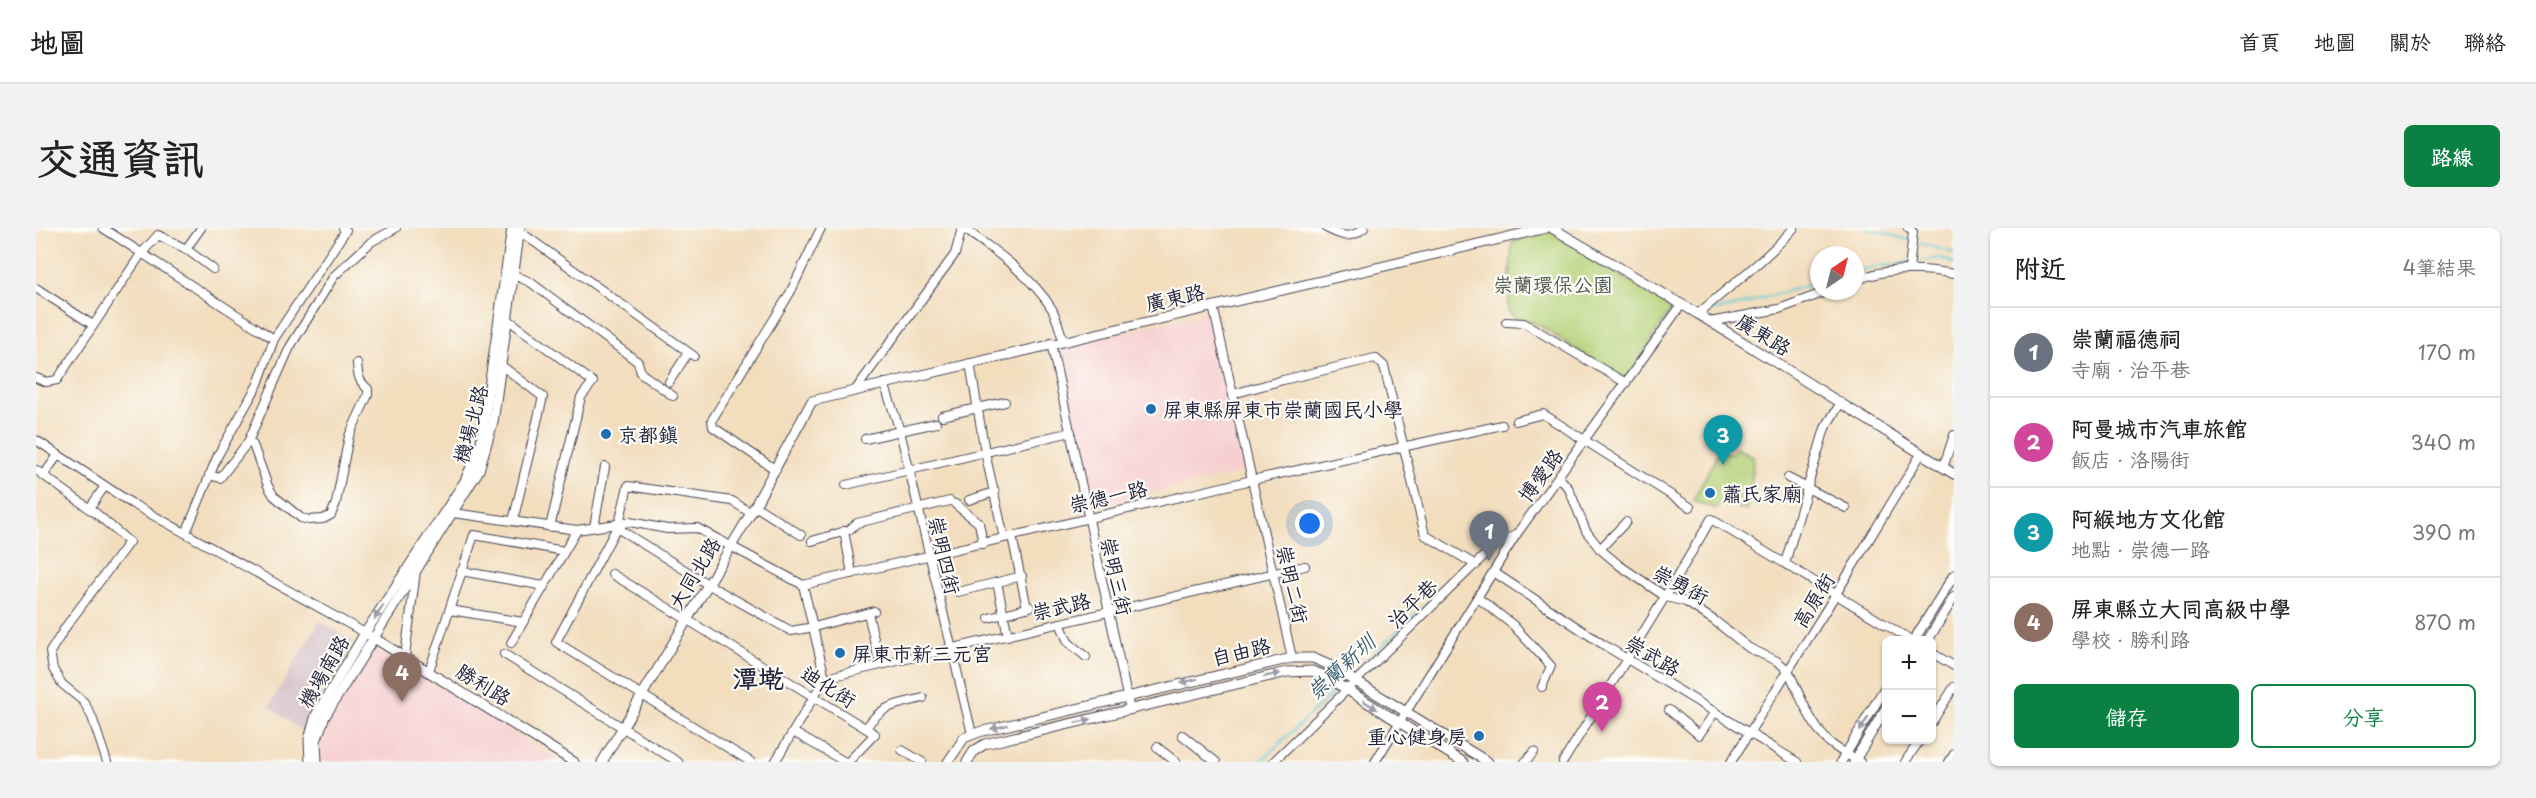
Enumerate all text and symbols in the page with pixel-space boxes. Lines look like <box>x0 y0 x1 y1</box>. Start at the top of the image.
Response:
text: 地圖 <box>30 20 86 63</box>
text: 首頁 <box>2239 25 2281 57</box>
text: 地圖 <box>2314 25 2356 57</box>
text: 關於 <box>2389 25 2431 57</box>
text: 聯絡 <box>2464 25 2506 57</box>
text: 交通資訊 <box>36 125 204 188</box>
button: 路線 <box>2404 125 2500 187</box>
north arrow <box>1810 246 1864 300</box>
text: 附近 <box>2014 248 2066 287</box>
text: 4筆結果 <box>2403 252 2476 282</box>
park label: 崇蘭環保公園 <box>1493 269 1613 299</box>
street label: 廣東路 <box>1142 275 1209 318</box>
street label: 廣東路 <box>1731 305 1798 363</box>
text: 崇蘭福德祠 <box>2071 321 2181 354</box>
text: 1 <box>2029 337 2038 367</box>
text: 170 m <box>2418 337 2476 367</box>
text: 寺廟 · 治平巷 <box>2071 354 2190 384</box>
street label: 機場北路 <box>445 381 495 467</box>
place label: 屏東縣屏東市崇蘭國民小學 <box>1163 394 1403 424</box>
marker: 屏東縣屏東市崇蘭國民小學 <box>1144 402 1158 416</box>
text: 阿曼城市汽車旅館 <box>2071 411 2247 444</box>
pin: 3 <box>1704 416 1742 465</box>
place label: 京都鎮 <box>618 419 678 449</box>
marker: 京都鎮 <box>599 427 613 441</box>
text: 2 <box>2026 427 2041 457</box>
text: 340 m <box>2411 427 2476 457</box>
street label: 博愛路 <box>1510 441 1570 508</box>
text: 飯店 · 洛陽街 <box>2071 444 2190 474</box>
street label: 崇德一路 <box>1066 472 1151 520</box>
place label: 蕭氏家廟 <box>1722 478 1802 508</box>
marker: 蕭氏家廟 <box>1703 486 1717 500</box>
text: 阿緱地方文化館 <box>2071 501 2225 534</box>
your location <box>1295 509 1324 538</box>
pin: 1 <box>1470 512 1508 561</box>
street label: 崇明四街 <box>921 513 969 597</box>
text: 3 <box>2027 517 2040 547</box>
text: 390 m <box>2412 517 2476 547</box>
street label: 大同北路 <box>661 530 728 615</box>
street label: 崇明三街 <box>1093 534 1141 618</box>
text: 地點 · 崇德一路 <box>2071 534 2210 564</box>
street label: 崇明二街 <box>1269 542 1317 626</box>
street label: 崇勇街 <box>1647 557 1715 611</box>
street label: 高原街 <box>1784 567 1842 633</box>
street label: 治平巷 <box>1380 571 1445 635</box>
street label: 崇武路 <box>1028 584 1095 627</box>
text: 屏東縣立大同高級中學 <box>2071 591 2291 624</box>
one-way arrow <box>373 604 384 620</box>
text: 4 <box>2027 607 2040 637</box>
text: 870 m <box>2414 607 2476 637</box>
water label: 崇蘭新圳 <box>1298 624 1383 706</box>
text: 學校 · 勝利路 <box>2071 624 2190 654</box>
street label: 崇武路 <box>1620 627 1687 684</box>
street label: 機場南路 <box>290 628 356 713</box>
street label: 自由路 <box>1208 629 1275 672</box>
map controls <box>1882 636 1936 744</box>
button: + <box>1882 636 1936 690</box>
place label: 屏東市新三元宮 <box>852 638 992 668</box>
marker: 屏東市新三元宮 <box>833 646 847 660</box>
pin: 4 <box>382 652 422 702</box>
street label: 勝利路 <box>451 655 518 713</box>
street label: 迪化街 <box>796 657 862 715</box>
district label: 潭墘 <box>732 658 784 697</box>
one-way arrow <box>1263 670 1282 679</box>
one-way arrow <box>1180 677 1198 687</box>
pin: 2 <box>1582 682 1622 732</box>
button: 儲存 <box>2014 684 2239 748</box>
button: 分享 <box>2251 684 2476 748</box>
button: − <box>1882 690 1936 744</box>
one-way arrow <box>1362 700 1378 711</box>
one-way arrow <box>1073 716 1092 726</box>
one-way arrow <box>1858 716 1869 732</box>
place label: 重心健身房 <box>1367 721 1467 751</box>
one-way arrow <box>990 722 1008 732</box>
marker: 重心健身房 <box>1472 729 1486 743</box>

